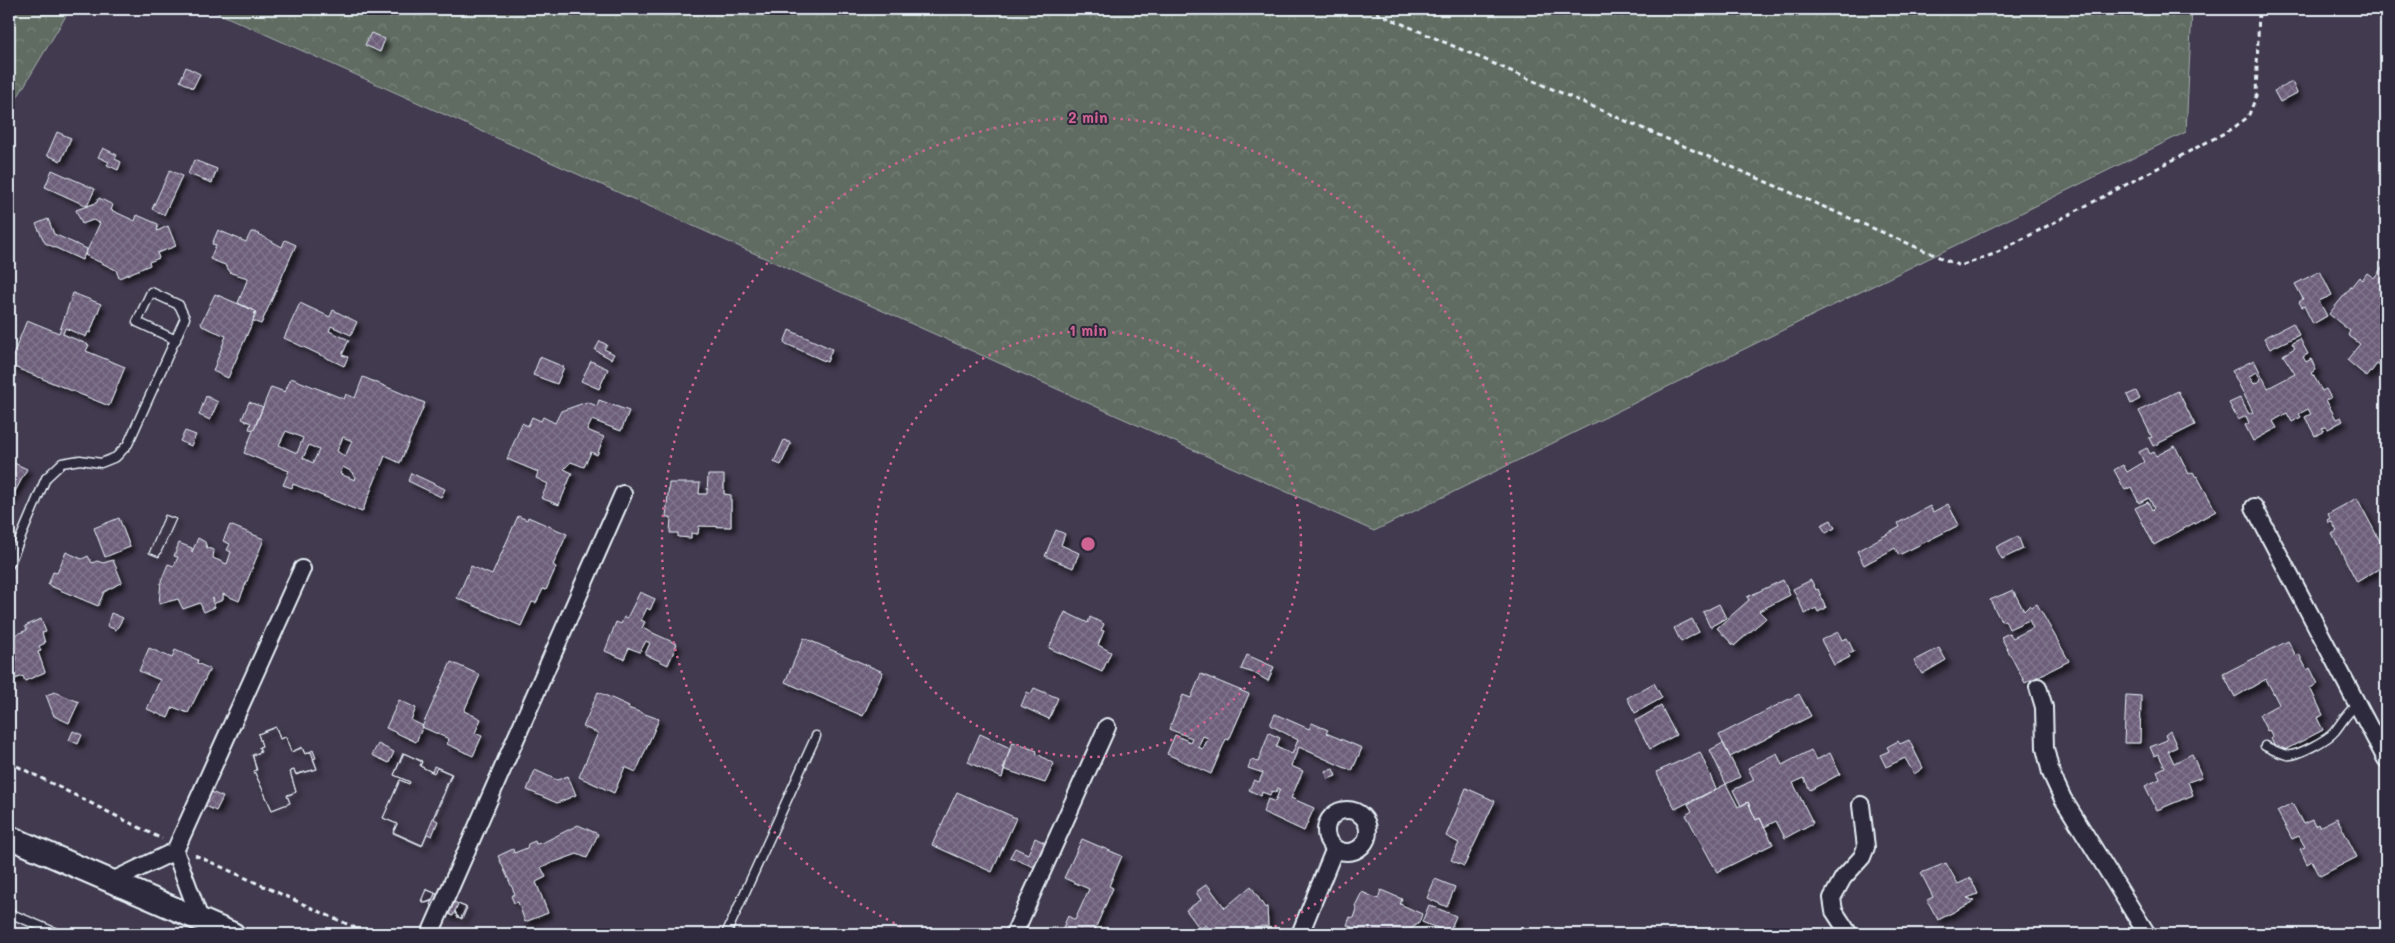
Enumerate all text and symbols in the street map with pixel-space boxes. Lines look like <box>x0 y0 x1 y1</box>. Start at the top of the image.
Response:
text: 2 min <box>1068 107 1108 127</box>
text: 1 min <box>1069 320 1107 340</box>
centre of rings <box>1079 535 1097 553</box>

